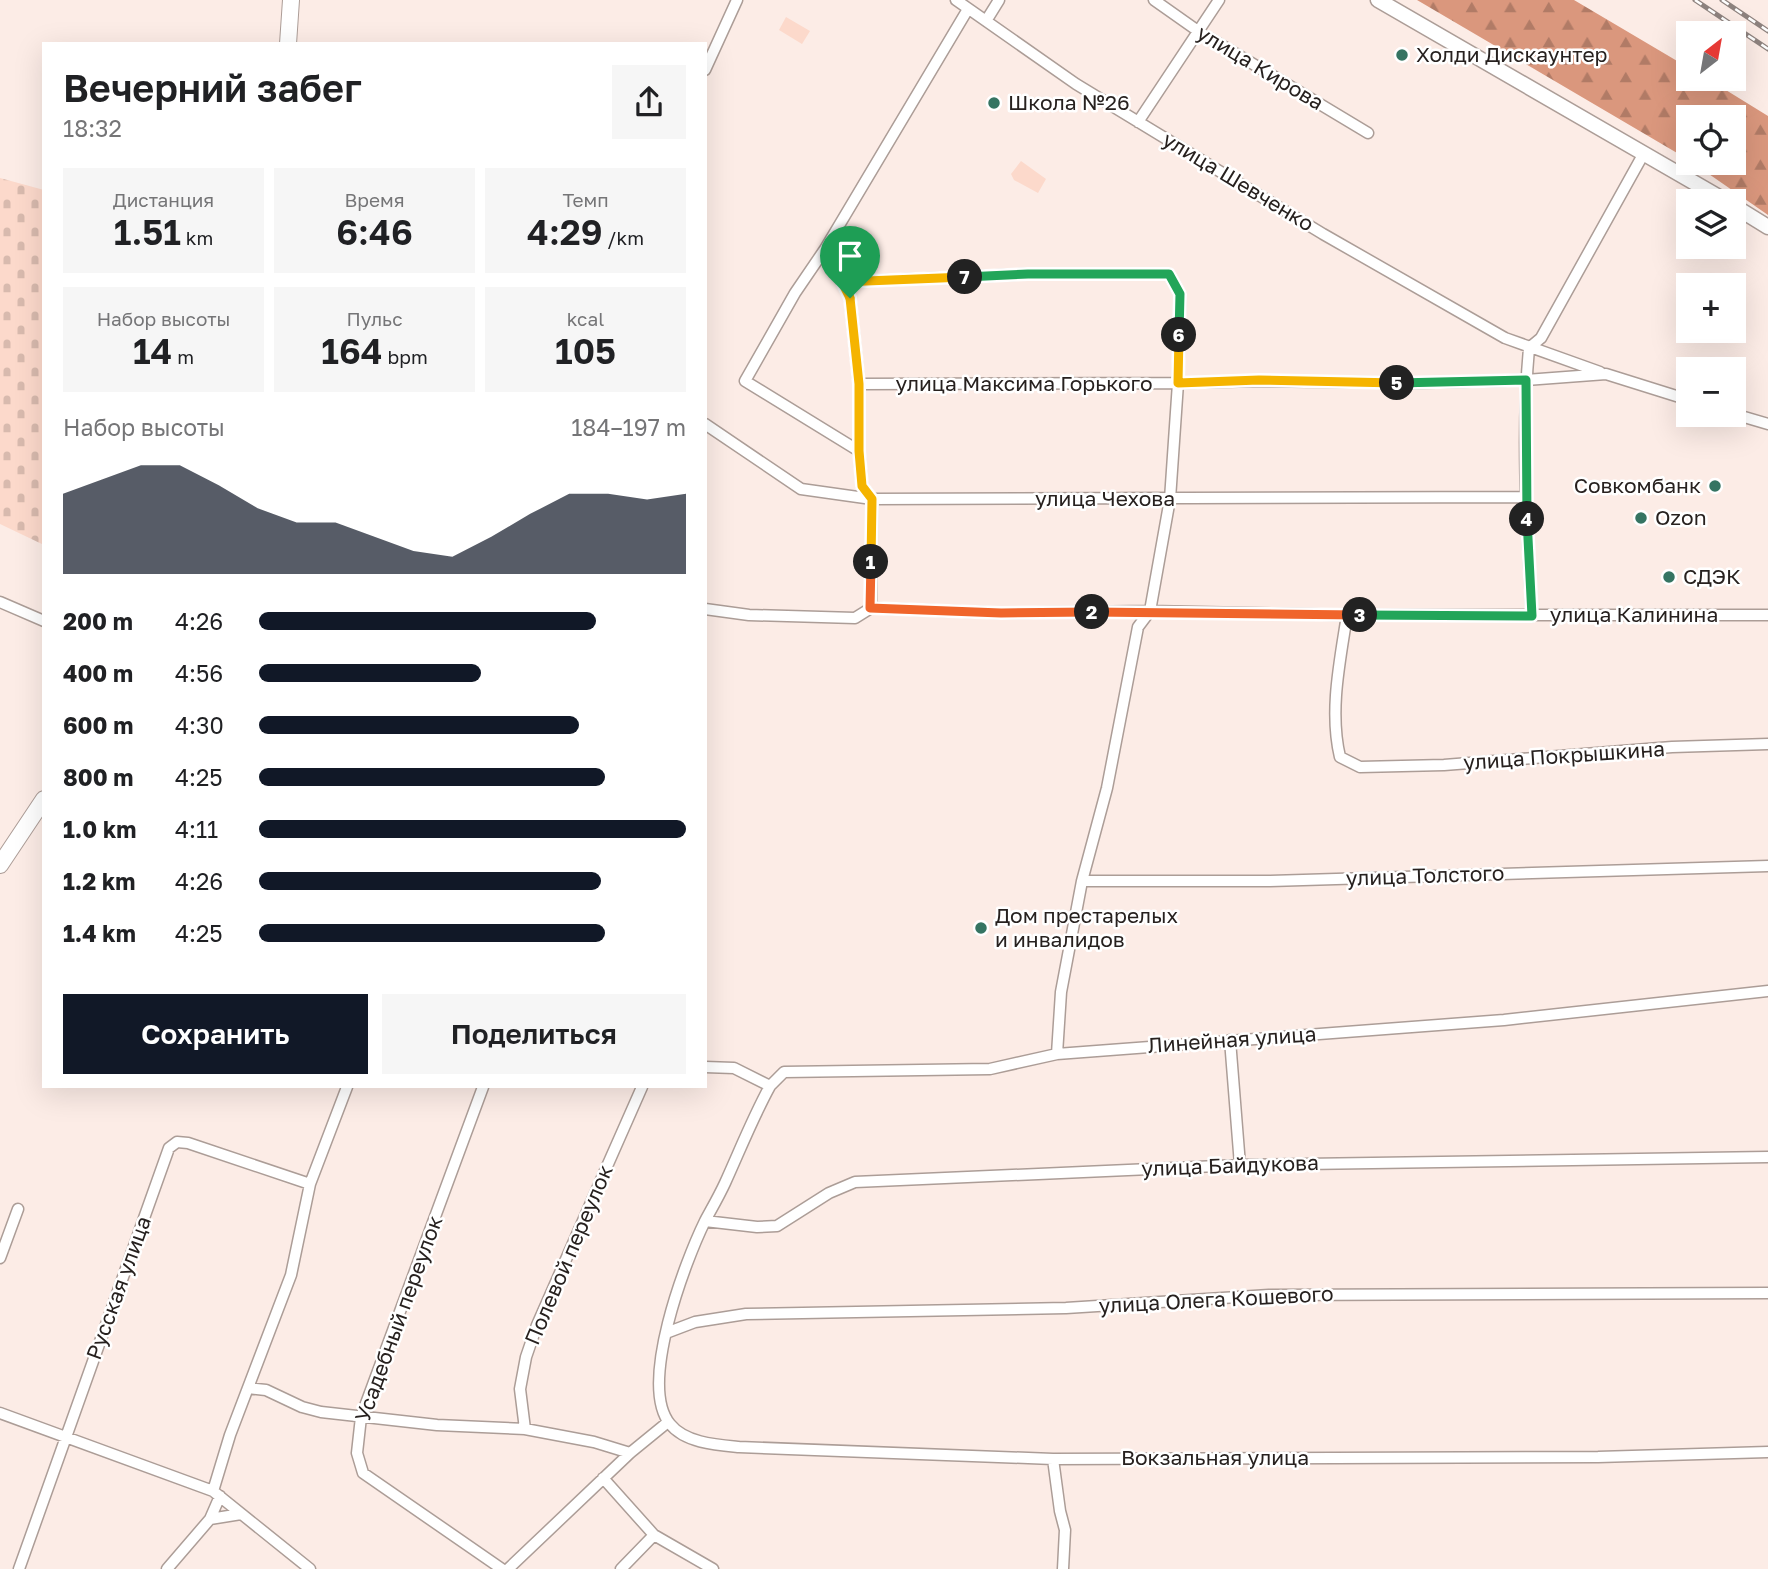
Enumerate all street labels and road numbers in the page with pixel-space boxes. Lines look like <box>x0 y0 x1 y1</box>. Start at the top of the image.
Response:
street label: улица Кирова <box>1192 19 1329 115</box>
street label: улица Шевченко <box>1158 126 1319 237</box>
street label: улица Максима Горького <box>895 370 1153 396</box>
street label: улица Чехова <box>1035 485 1175 511</box>
street label: улица Калинина <box>1550 601 1718 627</box>
street label: улица Покрышкина <box>1462 735 1666 775</box>
street label: улица Толстого <box>1345 859 1505 891</box>
street label: Линейная улица <box>1147 1020 1317 1058</box>
street label: улица Байдукова <box>1141 1149 1319 1181</box>
street label: Полевой переулок <box>518 1161 618 1348</box>
street label: Русская улица <box>80 1212 156 1363</box>
street label: Усадебный переулок <box>349 1212 447 1425</box>
street label: улица Олега Кошевого <box>1098 1280 1334 1318</box>
street label: Вокзальная улица <box>1121 1444 1309 1470</box>

